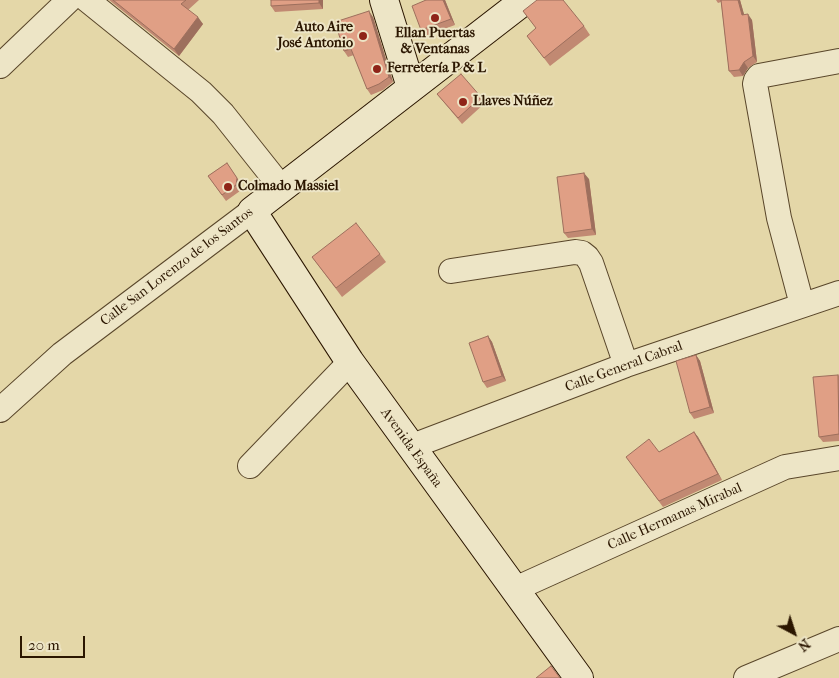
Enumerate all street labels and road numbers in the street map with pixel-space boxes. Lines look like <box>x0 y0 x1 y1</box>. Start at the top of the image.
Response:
street label: Calle San Lorenzo de los Santos <box>97 204 257 330</box>
street label: Calle General Cabral <box>563 338 685 396</box>
street label: Avenida España <box>377 405 445 491</box>
street label: Calle Hermanas Mirabal <box>605 480 745 554</box>

